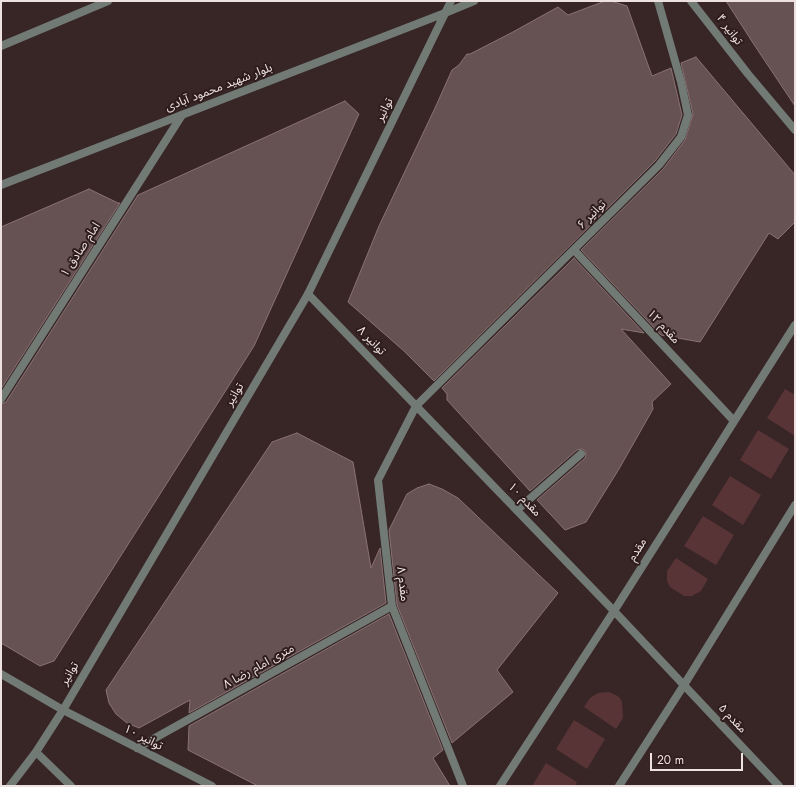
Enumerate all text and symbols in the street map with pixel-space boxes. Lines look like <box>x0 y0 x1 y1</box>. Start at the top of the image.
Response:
street label: توانیر ۴ <box>713 12 745 48</box>
street label: بلوار شهید محمود آبادی <box>163 61 275 115</box>
street label: توانیر <box>373 96 397 124</box>
street label: توانیر ۶ <box>575 198 609 232</box>
street label: امام صادق ۱ <box>58 220 104 280</box>
street label: مقدم ۱۲ <box>643 307 683 347</box>
street label: توانیر ۸ <box>354 323 388 359</box>
street label: توانیر <box>223 381 247 409</box>
street label: مقدم ۱۰ <box>504 480 544 520</box>
street label: مقدم <box>625 536 651 564</box>
street label: مقدم ۸ <box>393 566 411 602</box>
street label: ۸ متری امام رضا <box>221 642 297 692</box>
street label: توانیر <box>58 660 82 688</box>
street label: مقدم ۵ <box>715 701 749 737</box>
street label: توانیر ۱۰ <box>121 722 165 754</box>
scale bar <box>652 745 745 771</box>
text: 20 m <box>657 751 684 769</box>

